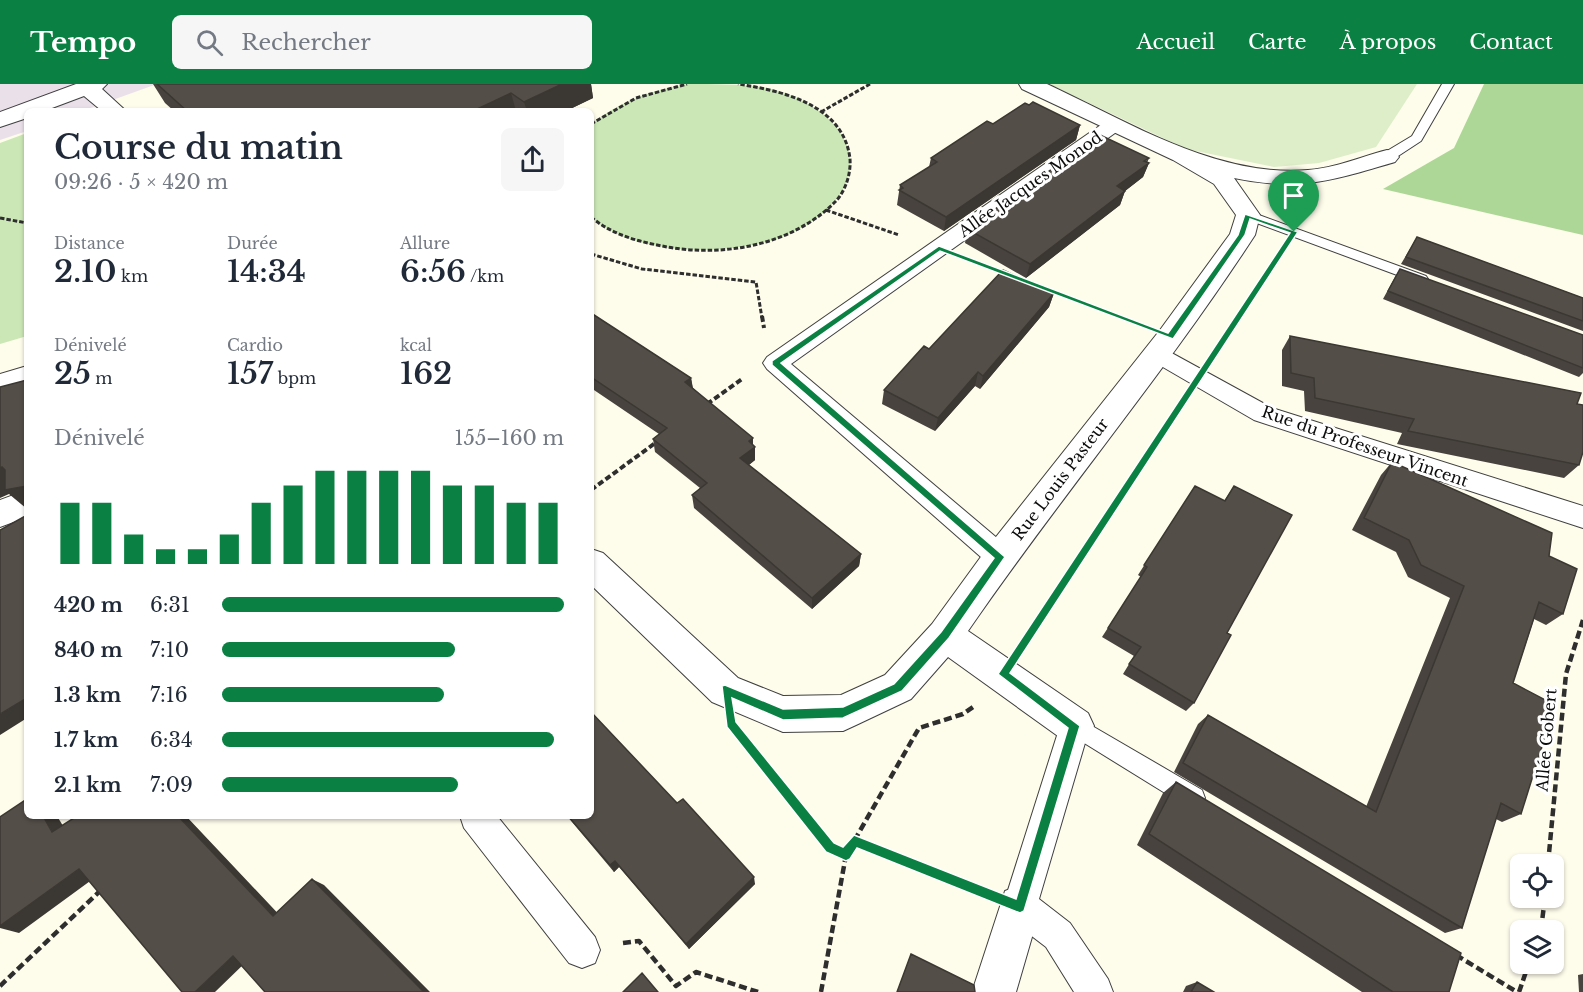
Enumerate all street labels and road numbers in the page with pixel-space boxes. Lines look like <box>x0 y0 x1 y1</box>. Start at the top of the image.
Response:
street label: Allée Jacques Monod <box>953 127 1106 242</box>
street label: Rue du Professeur Vincent <box>1259 401 1471 491</box>
street label: Rue Louis Pasteur <box>1008 414 1113 544</box>
street label: Allée Gobert <box>1531 688 1560 793</box>

